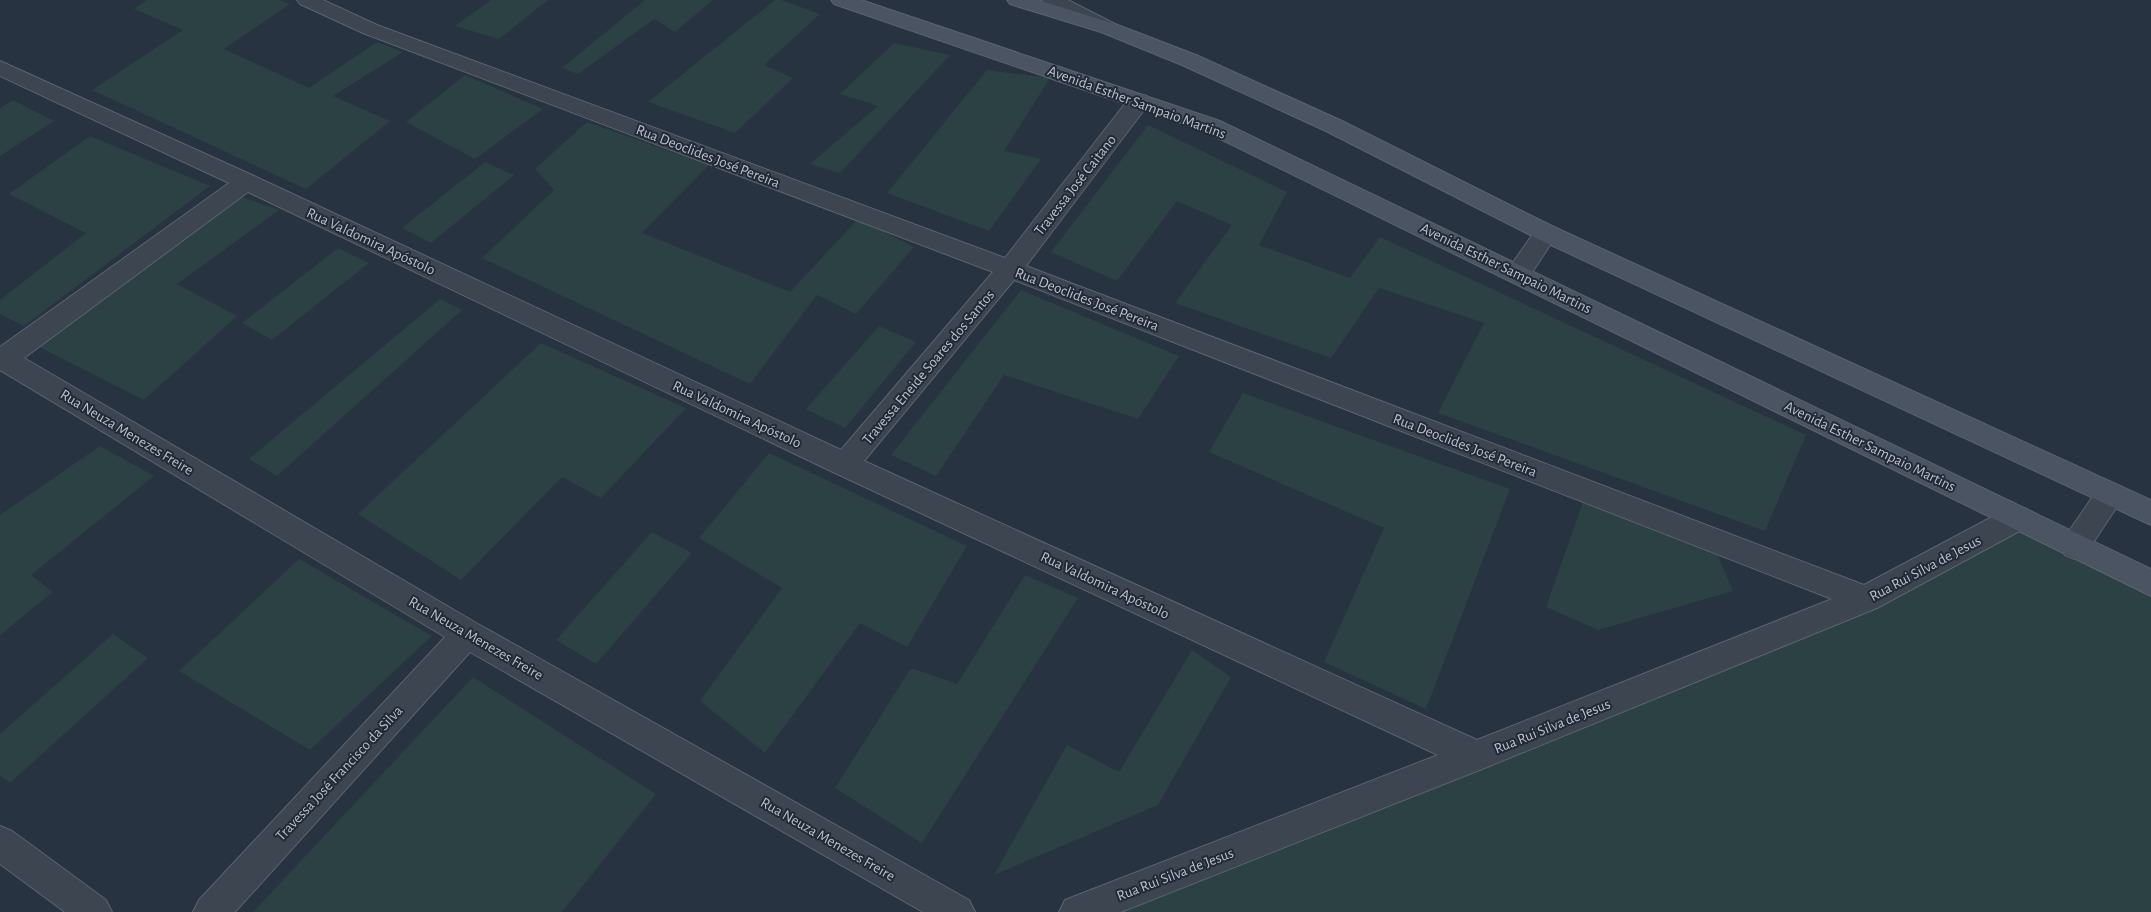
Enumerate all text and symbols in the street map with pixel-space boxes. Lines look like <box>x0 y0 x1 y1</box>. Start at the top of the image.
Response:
street label: Avenida Esther Sampaio Martins <box>1046 63 1228 142</box>
street label: Rua Deoclides José Pereira <box>634 122 782 191</box>
street label: Travessa José Caitano <box>1032 132 1119 238</box>
street label: Rua Valdomira Apóstolo <box>304 205 437 278</box>
street label: Avenida Esther Sampaio Martins <box>1418 220 1594 316</box>
street label: Rua Deoclides José Pereira <box>1013 265 1161 334</box>
street label: Travessa Eneide Soares dos Santos <box>859 287 997 447</box>
street label: Rua Valdomira Apóstolo <box>670 378 803 451</box>
street label: Rua Neuza Menezes Freire <box>58 387 196 478</box>
street label: Avenida Esther Sampaio Martins <box>1782 398 1958 494</box>
street label: Rua Deoclides José Pereira <box>1391 411 1539 480</box>
street label: Rua Rui Silva de Jesus <box>1867 533 1983 604</box>
street label: Rua Valdomira Apóstolo <box>1038 549 1171 622</box>
street label: Rua Neuza Menezes Freire <box>406 594 546 683</box>
street label: Rua Rui Silva de Jesus <box>1492 696 1612 757</box>
street label: Travessa José Francisco da Silva <box>273 703 406 844</box>
street label: Rua Neuza Menezes Freire <box>758 795 898 884</box>
street label: Rua Rui Silva de Jesus <box>1115 845 1236 904</box>

